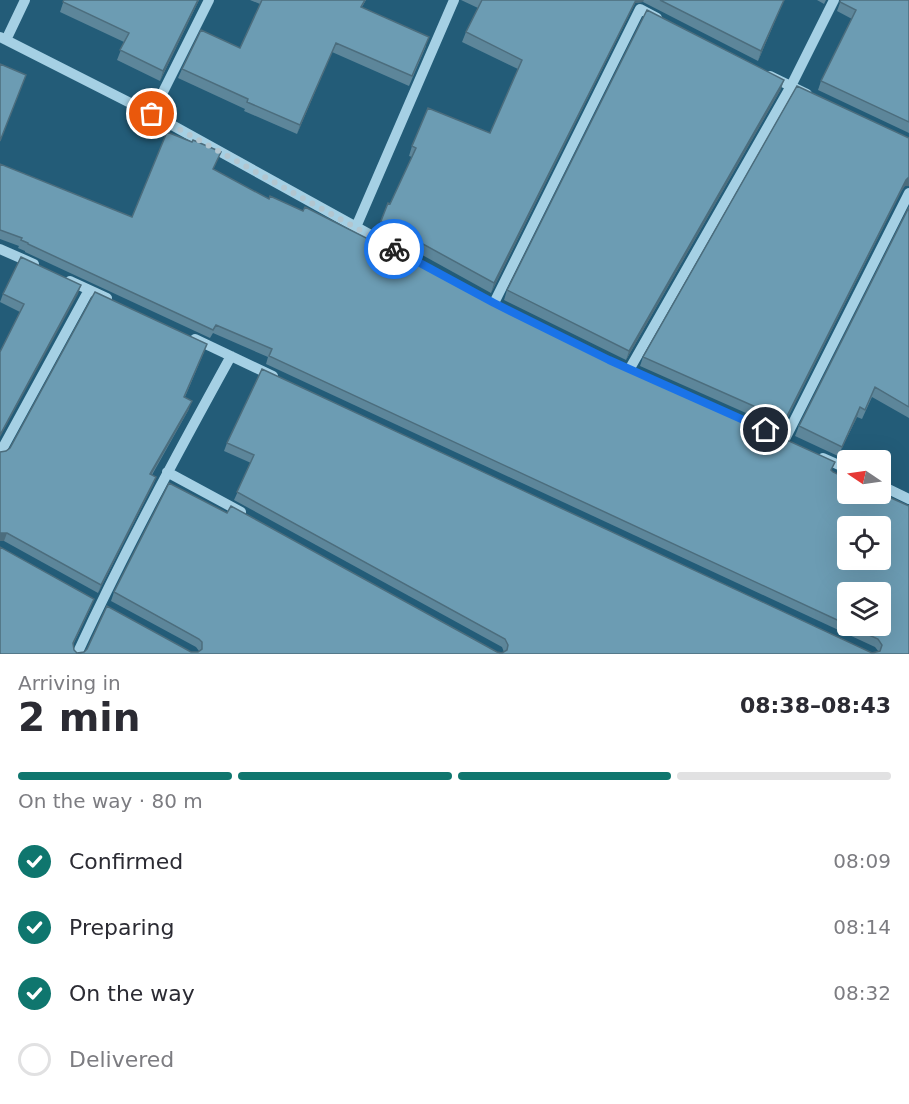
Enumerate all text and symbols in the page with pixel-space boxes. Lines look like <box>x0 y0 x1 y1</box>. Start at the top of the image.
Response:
pin <box>126 88 177 139</box>
icon: bag <box>135 97 168 130</box>
courier <box>364 219 424 279</box>
icon: bike <box>378 233 411 266</box>
pin <box>740 404 791 455</box>
icon: home <box>749 413 782 446</box>
north arrow <box>837 450 891 504</box>
map controls <box>837 450 891 636</box>
button: locate <box>837 516 891 570</box>
button: layers <box>837 582 891 636</box>
text: Arriving in <box>18 671 121 695</box>
text: 08:38–08:43 <box>740 693 891 718</box>
text: 2 min <box>18 695 140 740</box>
text: On the way · 80 m <box>18 789 203 813</box>
icon: check <box>18 845 51 878</box>
text: Confirmed <box>69 849 183 874</box>
text: 08:09 <box>833 849 891 873</box>
icon: check <box>18 911 51 944</box>
text: Preparing <box>69 915 175 940</box>
text: 08:14 <box>833 915 891 939</box>
icon: check <box>18 977 51 1010</box>
text: On the way <box>69 981 195 1006</box>
text: 08:32 <box>833 981 891 1005</box>
text: Delivered <box>69 1047 174 1072</box>

